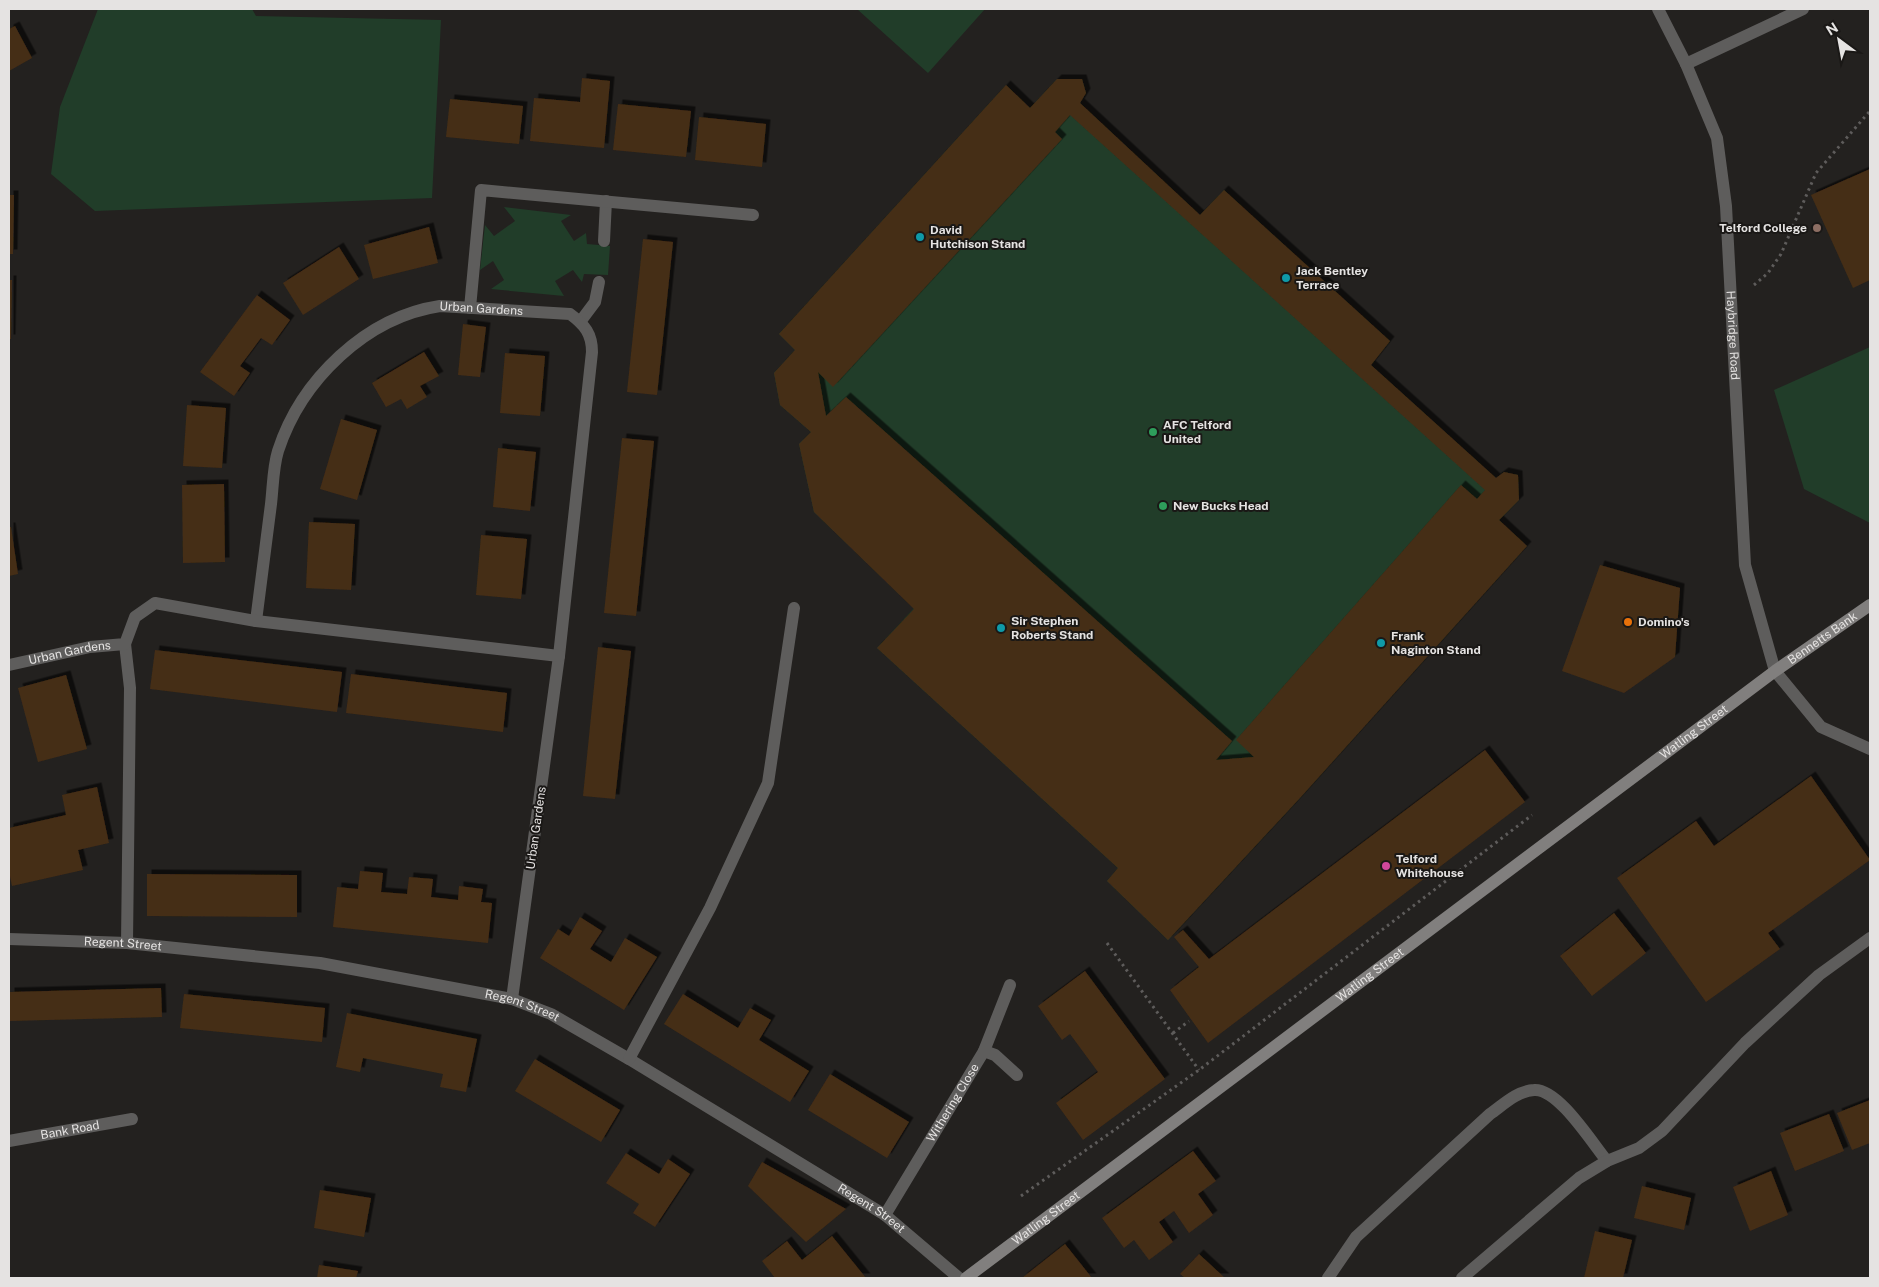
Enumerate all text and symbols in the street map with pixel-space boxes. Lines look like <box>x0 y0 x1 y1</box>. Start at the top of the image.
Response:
north arrow <box>1814 15 1864 65</box>
text: N <box>1823 19 1841 39</box>
place label: Telford College <box>1719 221 1807 235</box>
marker: Telford College <box>1811 222 1823 234</box>
place label: David Hutchison Stand <box>930 223 1025 251</box>
marker: David Hutchison Stand <box>914 231 926 243</box>
place label: Jack Bentley Terrace <box>1296 264 1368 292</box>
marker: Jack Bentley Terrace <box>1280 272 1292 284</box>
street label: Haybridge Road <box>1723 290 1742 380</box>
street label: Urban Gardens <box>439 299 523 318</box>
place label: AFC Telford United <box>1163 418 1231 446</box>
marker: AFC Telford United <box>1147 426 1159 438</box>
place label: New Bucks Head <box>1173 499 1269 513</box>
marker: New Bucks Head <box>1157 500 1169 512</box>
street label: Bennetts Bank <box>1785 609 1860 667</box>
place label: Sir Stephen Roberts Stand <box>1011 614 1093 642</box>
place label: Domino's <box>1638 615 1690 629</box>
marker: Domino's <box>1622 616 1634 628</box>
marker: Sir Stephen Roberts Stand <box>995 622 1007 634</box>
place label: Frank Naginton Stand <box>1391 629 1481 657</box>
marker: Frank Naginton Stand <box>1375 637 1387 649</box>
street label: Urban Gardens <box>27 638 111 667</box>
street label: Watling Street <box>1657 702 1731 762</box>
street label: Urban Gardens <box>523 786 549 870</box>
place label: Telford Whitehouse <box>1396 852 1464 880</box>
marker: Telford Whitehouse <box>1380 860 1392 872</box>
street label: Regent Street <box>84 935 163 954</box>
street label: Watling Street <box>1333 945 1407 1005</box>
street label: Regent Street <box>484 987 562 1025</box>
street label: Withering Close <box>924 1061 982 1145</box>
street label: Bank Road <box>39 1118 101 1142</box>
street label: Regent Street <box>835 1181 908 1236</box>
street label: Watling Street <box>1009 1188 1083 1248</box>

